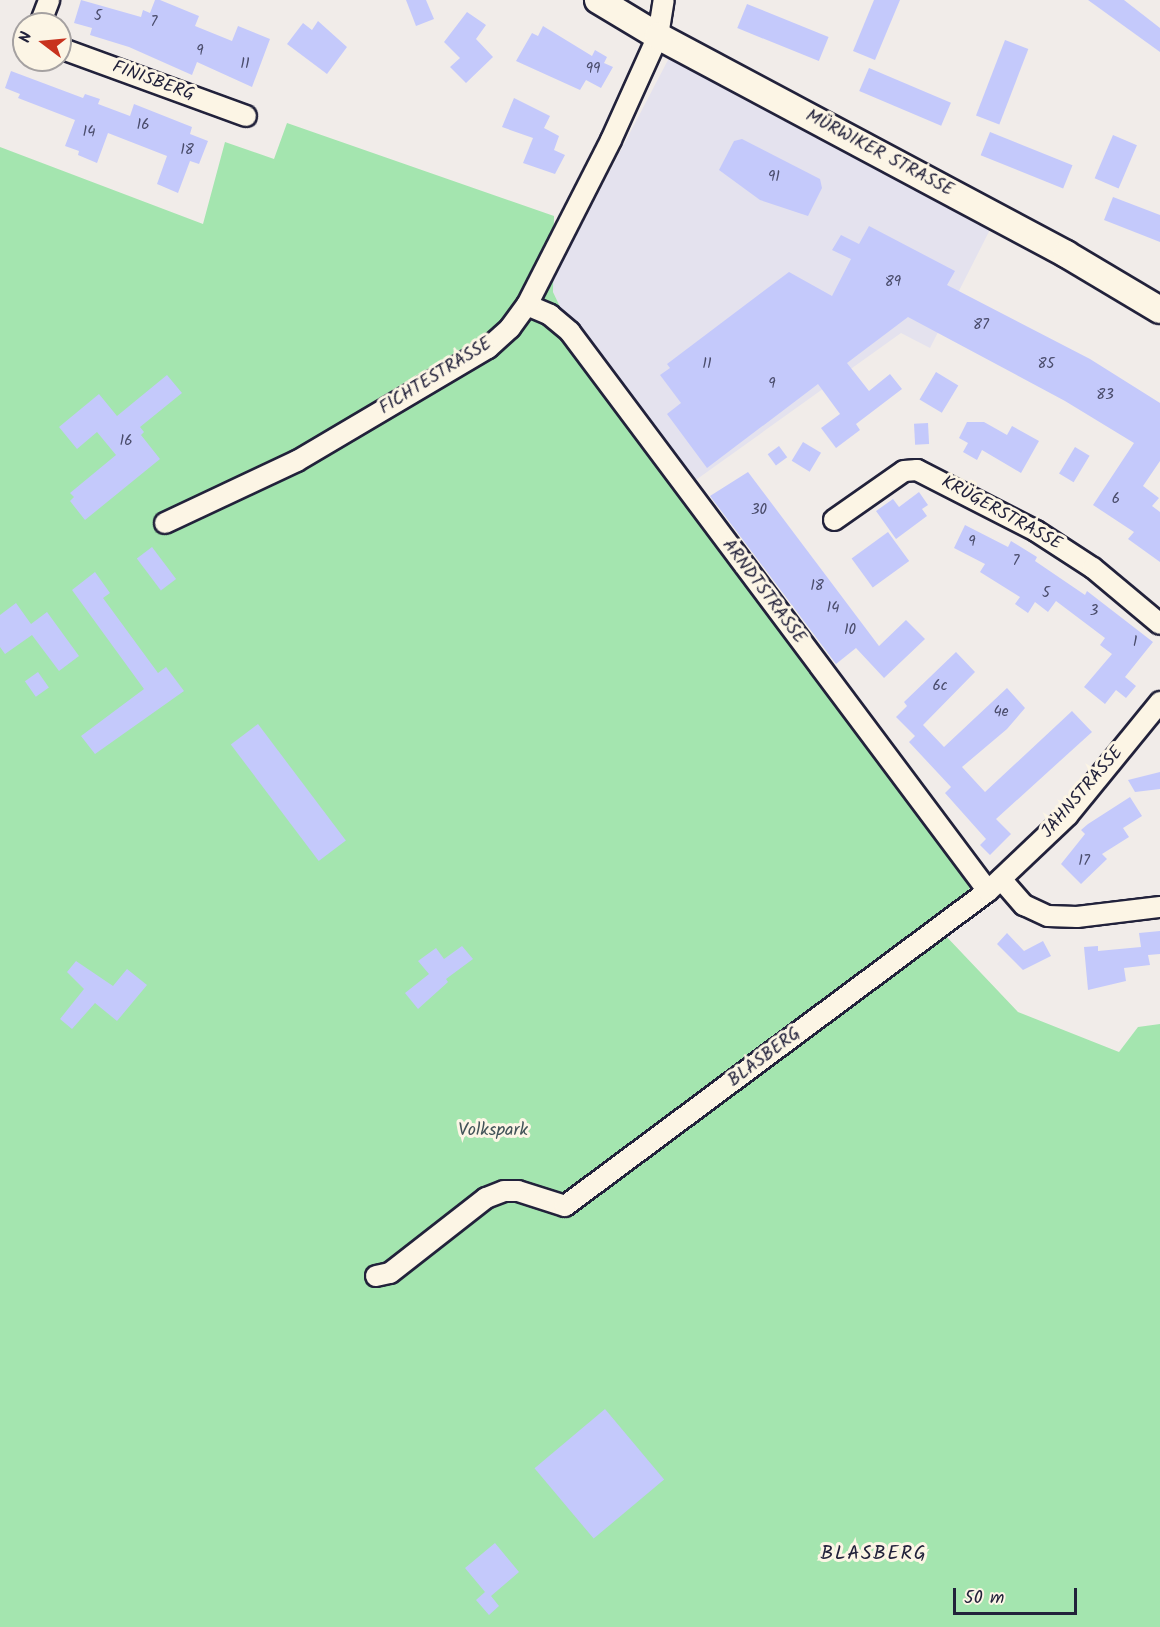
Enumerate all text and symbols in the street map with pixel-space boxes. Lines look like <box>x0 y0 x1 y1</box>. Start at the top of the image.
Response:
house number: 5 <box>94 8 102 26</box>
north arrow <box>12 12 72 72</box>
house number: 7 <box>151 14 157 32</box>
text: N <box>13 29 40 46</box>
house number: 9 <box>196 43 204 61</box>
house number: 11 <box>240 56 250 74</box>
street label: FINISBERG <box>109 57 197 107</box>
house number: 99 <box>586 61 600 79</box>
street label: MÜRWIKER STRASSE <box>801 106 957 202</box>
house number: 16 <box>136 117 150 135</box>
house number: 14 <box>83 124 95 142</box>
house number: 18 <box>180 142 194 160</box>
house number: 91 <box>768 169 780 187</box>
house number: 89 <box>885 274 901 292</box>
house number: 87 <box>973 317 989 335</box>
street label: FICHTESTRASSE <box>376 334 496 420</box>
house number: 11 <box>702 356 712 374</box>
house number: 85 <box>1037 356 1055 374</box>
house number: 9 <box>768 376 776 394</box>
house number: 83 <box>1096 387 1114 405</box>
house number: 16 <box>119 433 133 451</box>
street label: KRÜGERSTRASSE <box>937 472 1065 556</box>
house number: 6 <box>1112 491 1120 509</box>
house number: 30 <box>751 502 767 520</box>
house number: 9 <box>968 534 976 552</box>
street label: ARNDTSTRASSE <box>717 536 809 648</box>
house number: 7 <box>1013 553 1019 571</box>
house number: 18 <box>810 578 824 596</box>
house number: 5 <box>1042 585 1050 603</box>
house number: 14 <box>827 600 839 618</box>
house number: 3 <box>1090 603 1098 621</box>
house number: 10 <box>844 622 856 640</box>
house number: 1 <box>1133 634 1137 652</box>
house number: 6c <box>932 678 948 696</box>
house number: 4e <box>993 704 1009 722</box>
street label: JAHNSTRASSE <box>1037 743 1129 843</box>
house number: 17 <box>1078 853 1090 871</box>
street label: BLASBERG <box>724 1024 806 1092</box>
park label: Volkspark <box>458 1120 528 1142</box>
district label: BLASBERG <box>821 1542 927 1566</box>
scale bar <box>956 1576 1080 1614</box>
text: 50 m <box>964 1584 1004 1613</box>

